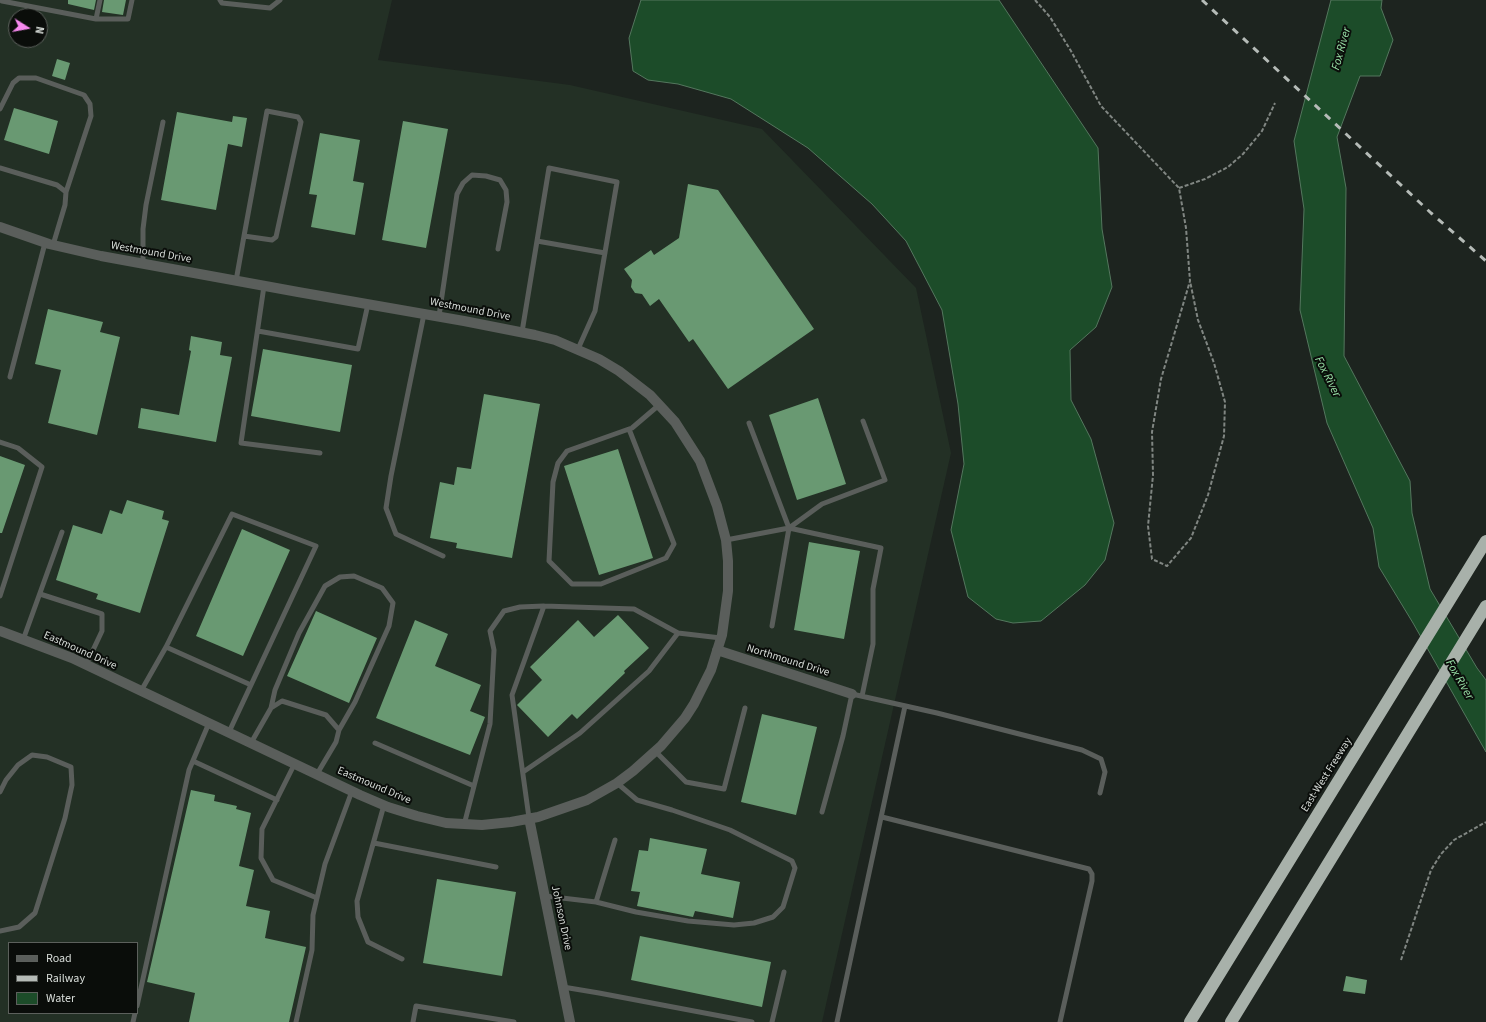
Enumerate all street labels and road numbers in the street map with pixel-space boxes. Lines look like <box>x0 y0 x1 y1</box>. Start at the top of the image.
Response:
street label: Westmound Drive <box>110 239 192 267</box>
street label: Westmound Drive <box>429 296 511 324</box>
street label: Eastmound Drive <box>41 629 119 673</box>
street label: Northmound Drive <box>745 642 831 680</box>
street label: East-West Freeway <box>1299 735 1355 815</box>
street label: Eastmound Drive <box>335 765 413 807</box>
street label: Johnson Drive <box>548 884 574 952</box>

